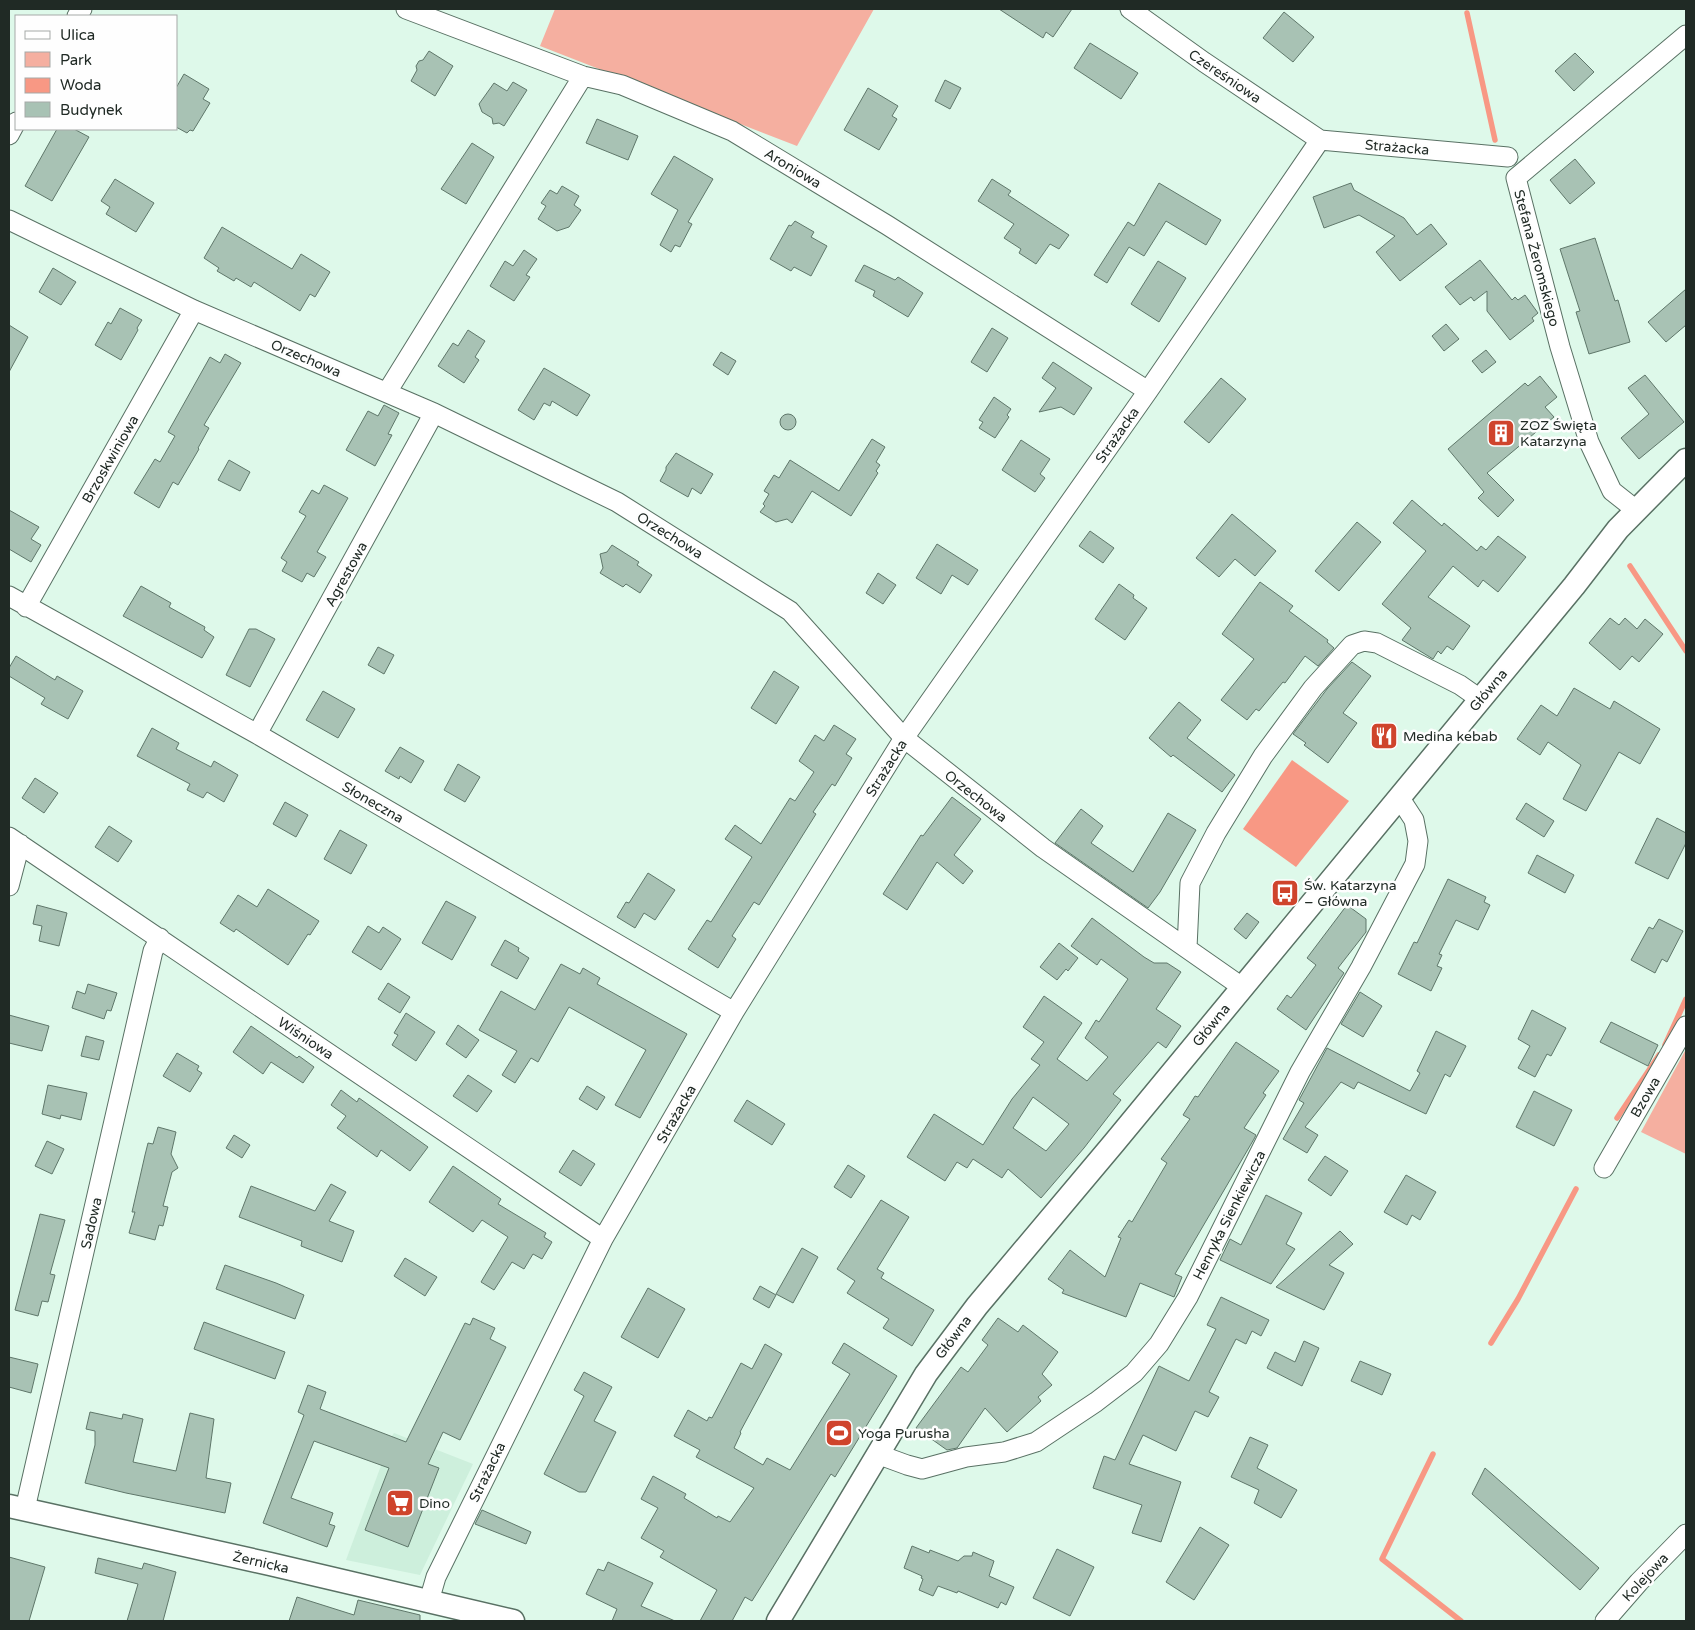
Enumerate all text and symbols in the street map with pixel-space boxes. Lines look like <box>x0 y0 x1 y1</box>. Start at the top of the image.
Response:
legend <box>15 15 178 130</box>
text: Ulica <box>60 26 95 44</box>
street label: Czereśniowa <box>1185 46 1264 107</box>
text: Park <box>60 51 92 69</box>
text: Woda <box>60 76 102 94</box>
text: Budynek <box>60 101 123 119</box>
street label: Strażacka <box>1364 136 1430 159</box>
street label: Aroniowa <box>761 145 824 192</box>
street label: Stefana Żeromskiego <box>1510 188 1563 328</box>
street label: Orzechowa <box>268 336 344 381</box>
street label: Strażacka <box>1092 404 1143 467</box>
street label: Brzoskwiniowa <box>78 412 142 506</box>
place label: ZOZ Święta Katarzyna <box>1520 417 1597 450</box>
building icon: ZOZ Święta Katarzyna <box>1486 418 1516 448</box>
street label: Orzechowa <box>634 508 706 562</box>
street label: Agrestowa <box>322 539 371 610</box>
street label: Główna <box>1466 666 1511 715</box>
restaurant icon: Medina kebab <box>1369 721 1399 751</box>
place label: Medina kebab <box>1403 728 1498 745</box>
street label: Strażacka <box>862 736 911 800</box>
street label: Orzechowa <box>941 767 1010 826</box>
street label: Słoneczna <box>339 778 406 827</box>
place label: Św. Katarzyna – Główna <box>1304 877 1397 910</box>
bus stop icon: Św. Katarzyna – Główna <box>1270 878 1300 908</box>
street label: Główna <box>1189 1000 1234 1050</box>
street label: Wiśniowa <box>275 1014 337 1063</box>
street label: Bzowa <box>1627 1074 1664 1121</box>
street label: Strażacka <box>653 1082 700 1146</box>
street label: Henryka Sienkiewicza <box>1189 1148 1269 1283</box>
street label: Sadowa <box>77 1196 106 1251</box>
street label: Główna <box>932 1312 975 1362</box>
sports icon: Yoga Purusha <box>824 1418 854 1448</box>
place label: Yoga Purusha <box>858 1425 950 1442</box>
street label: Strażacka <box>466 1439 509 1505</box>
supermarket icon: Dino <box>385 1488 415 1518</box>
place label: Dino <box>419 1495 450 1512</box>
street label: Żernicka <box>231 1548 291 1577</box>
street label: Kolejowa <box>1619 1550 1672 1605</box>

